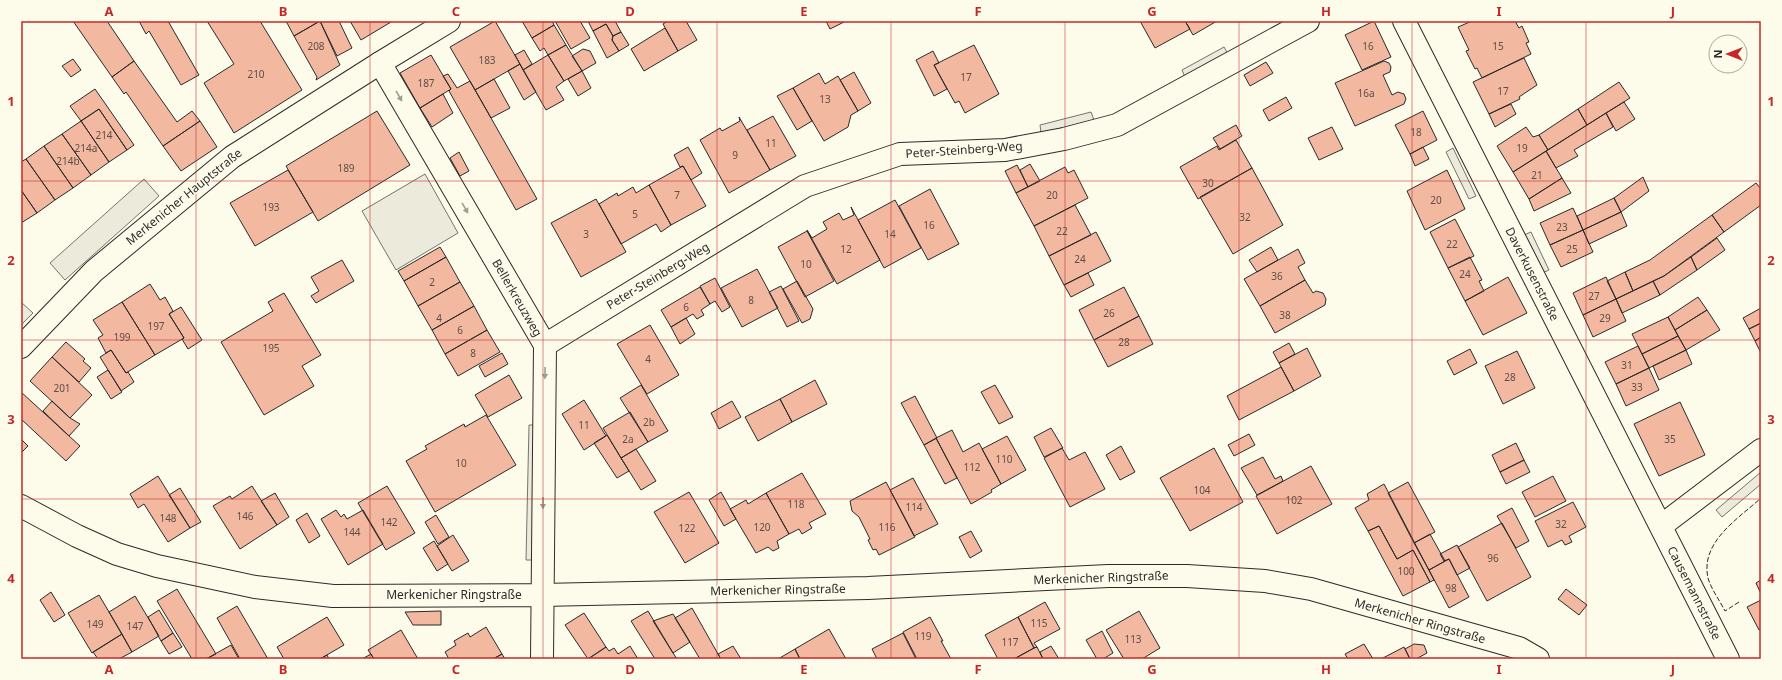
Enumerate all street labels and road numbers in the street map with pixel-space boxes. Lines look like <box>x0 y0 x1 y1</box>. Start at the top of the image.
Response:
street label: Peter-Steinberg-Weg <box>905 137 1023 162</box>
street label: Merkenicher Hauptstraße <box>122 144 246 249</box>
street label: Daverkusenstraße <box>1502 224 1563 324</box>
street label: Peter-Steinberg-Weg <box>603 238 712 313</box>
street label: Bellerkreuzweg <box>488 256 547 340</box>
street label: Causemannstraße <box>1664 543 1725 643</box>
street label: Merkenicher Ringstraße <box>1033 567 1169 588</box>
street label: Merkenicher Ringstraße <box>710 580 846 599</box>
street label: Merkenicher Ringstraße <box>386 586 522 603</box>
street label: Merkenicher Ringstraße <box>1353 594 1488 647</box>

